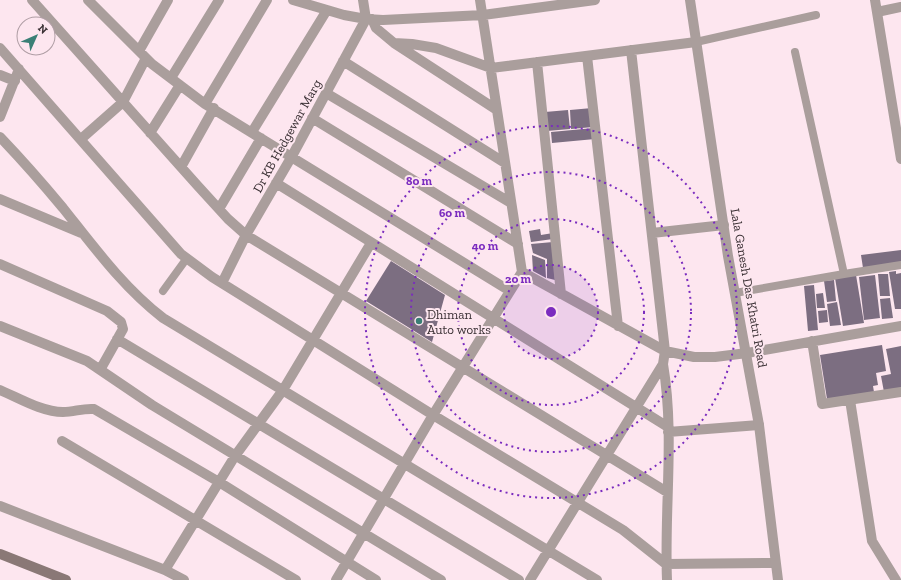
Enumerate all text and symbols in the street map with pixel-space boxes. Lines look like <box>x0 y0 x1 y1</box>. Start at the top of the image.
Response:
north arrow <box>16 16 56 56</box>
text: N <box>35 22 51 37</box>
street label: Dr KB Hedgewar Marg <box>250 77 324 195</box>
text: 80 m <box>406 174 433 188</box>
text: 60 m <box>439 206 466 220</box>
street label: Lala Ganesh Das Khatri Road <box>728 207 770 369</box>
text: 40 m <box>472 239 499 253</box>
text: 20 m <box>505 272 532 286</box>
centre of rings <box>544 305 558 319</box>
place label: Dhiman Auto works <box>427 307 491 337</box>
marker: Dhiman Auto works <box>414 316 424 326</box>

